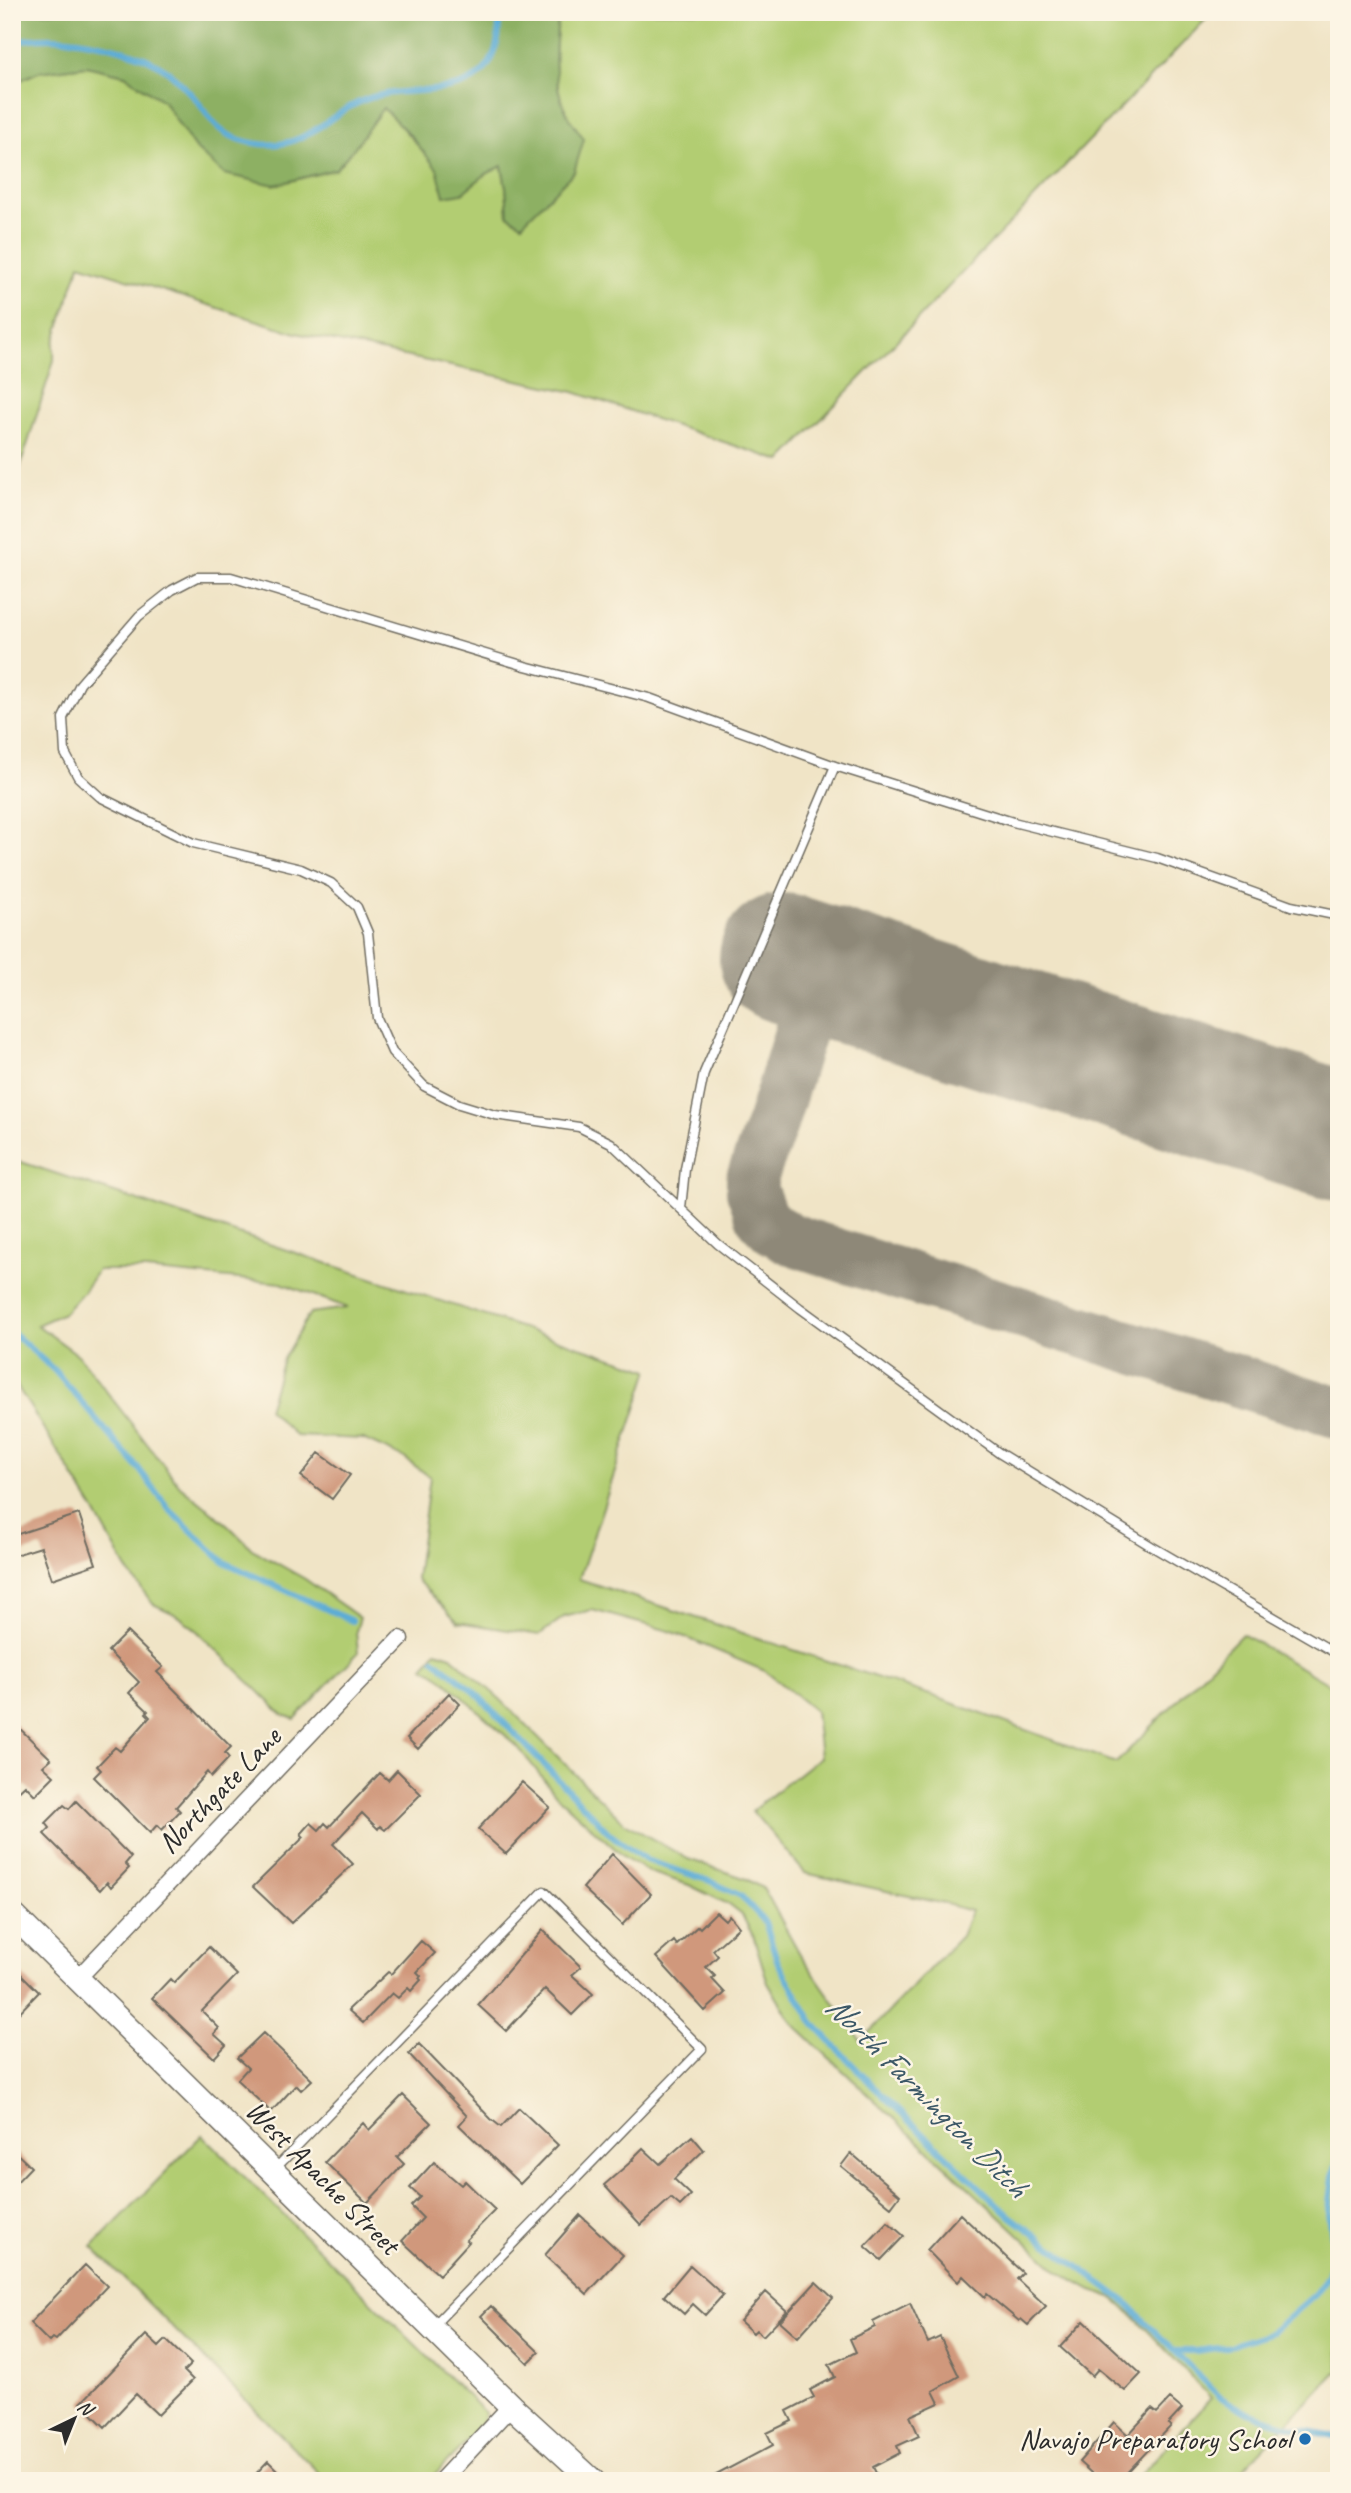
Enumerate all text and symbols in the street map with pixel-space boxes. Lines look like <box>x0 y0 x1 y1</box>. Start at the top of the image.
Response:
street label: Northgate Lane <box>149 1717 290 1861</box>
water label: North Farmington Ditch <box>817 1986 1038 2207</box>
street label: West Apache Street <box>238 2092 411 2265</box>
north arrow <box>38 2384 108 2454</box>
text: N <box>72 2395 100 2422</box>
place label: Navajo Preparatory School <box>1019 2420 1296 2458</box>
marker: Navajo Preparatory School <box>1297 2431 1313 2447</box>

